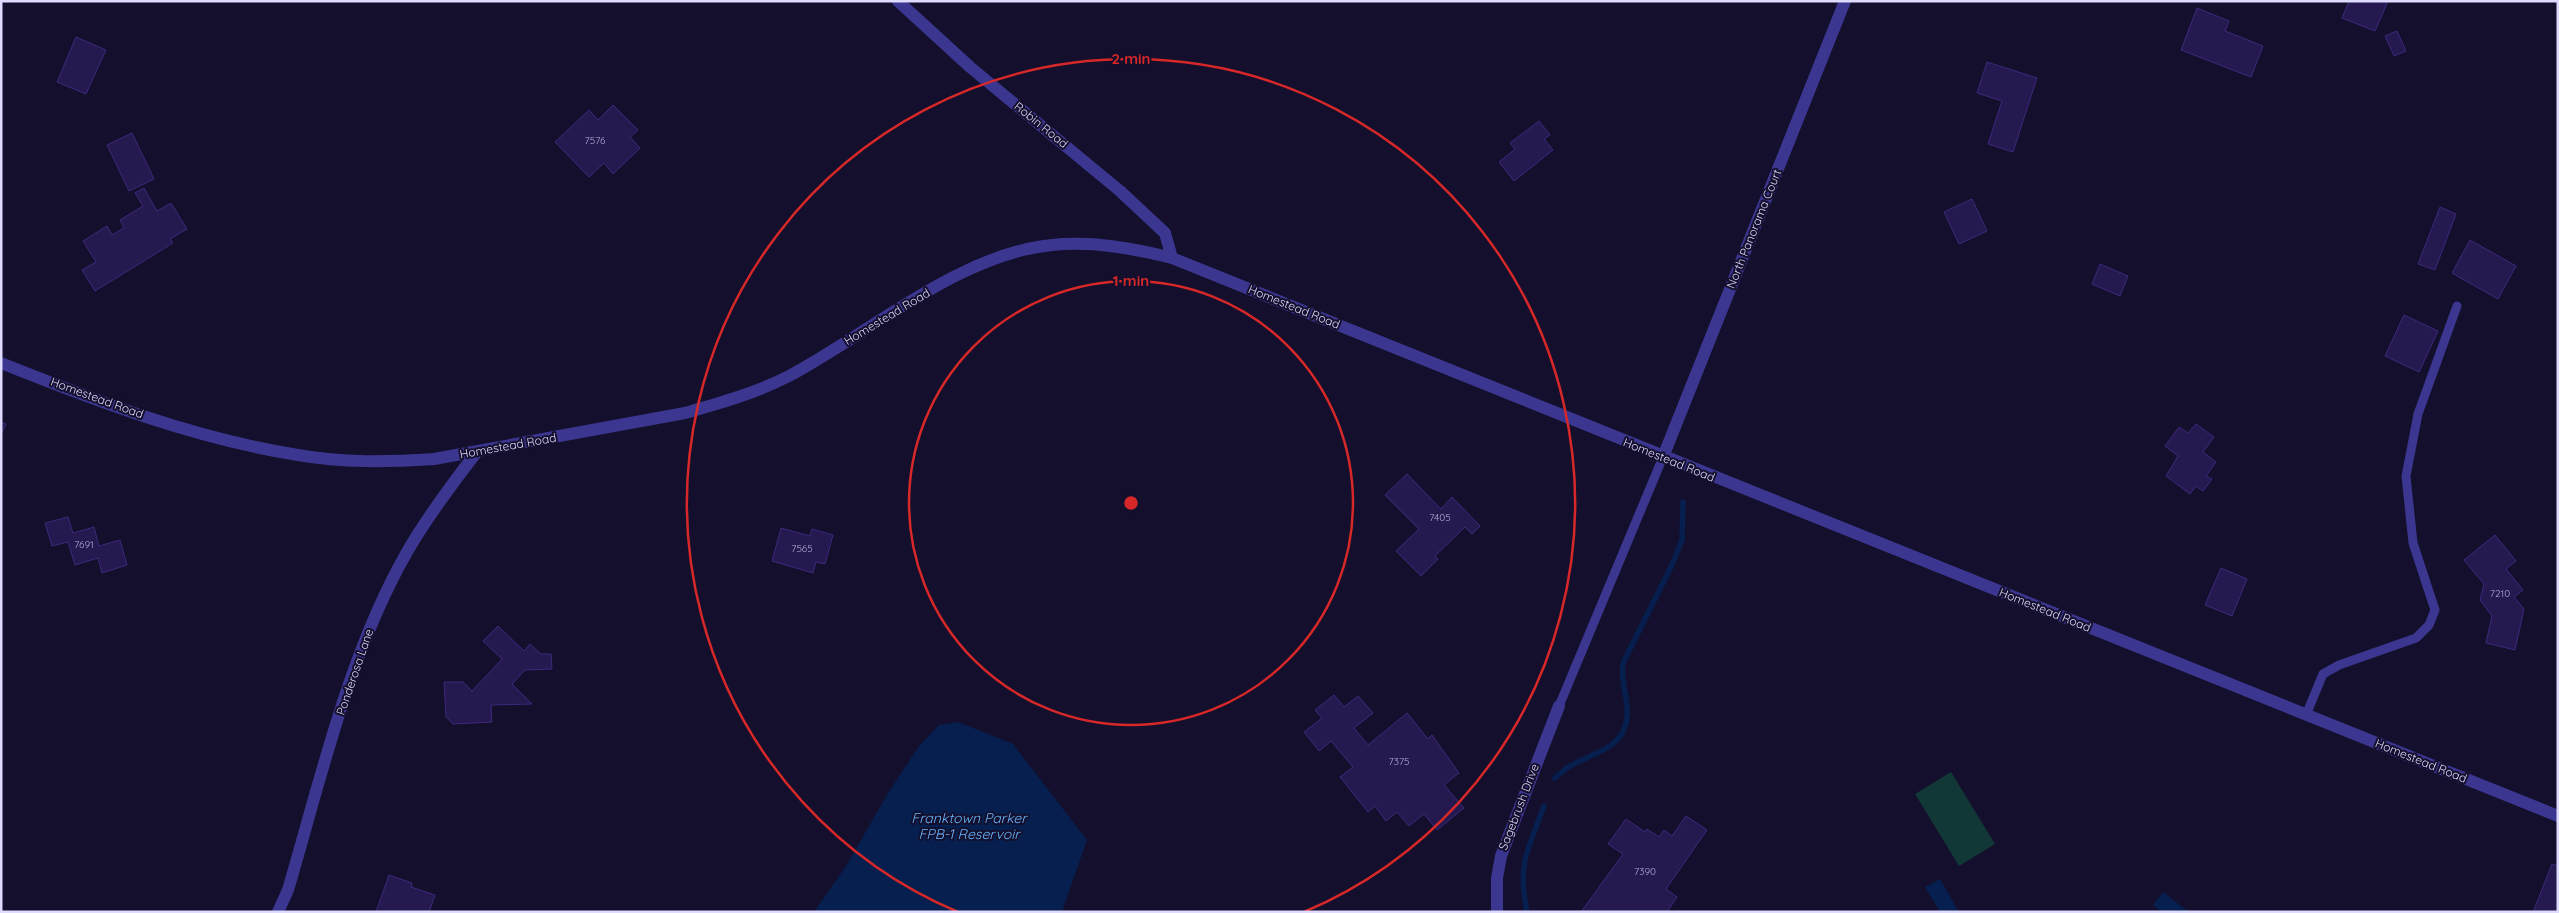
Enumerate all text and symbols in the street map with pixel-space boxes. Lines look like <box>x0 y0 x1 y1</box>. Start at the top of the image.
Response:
text: 2 min <box>1111 49 1151 68</box>
street label: Robin Road <box>1011 98 1071 151</box>
house number: 7576 <box>585 134 606 147</box>
street label: North Panorama Court <box>1723 167 1784 291</box>
text: 1 min <box>1113 271 1149 290</box>
street label: Homestead Road <box>1246 281 1342 332</box>
street label: Homestead Road <box>841 285 932 348</box>
street label: Homestead Road <box>49 374 146 421</box>
street label: Homestead Road <box>459 430 557 461</box>
street label: Homestead Road <box>1621 434 1717 485</box>
centre of rings <box>1122 494 1140 512</box>
house number: 7405 <box>1429 511 1451 524</box>
house number: 7691 <box>74 538 94 551</box>
house number: 7565 <box>791 542 813 555</box>
street label: Homestead Road <box>1997 584 2093 635</box>
house number: 7210 <box>2490 587 2510 600</box>
street label: Ponderosa Lane <box>333 626 376 717</box>
street label: Homestead Road <box>2373 735 2469 786</box>
house number: 7375 <box>1389 755 1409 768</box>
street label: Sagebrush Drive <box>1495 761 1542 852</box>
water label: Franktown Parker FPB-1 Reservoir <box>911 809 1028 843</box>
house number: 7390 <box>1634 865 1656 878</box>

